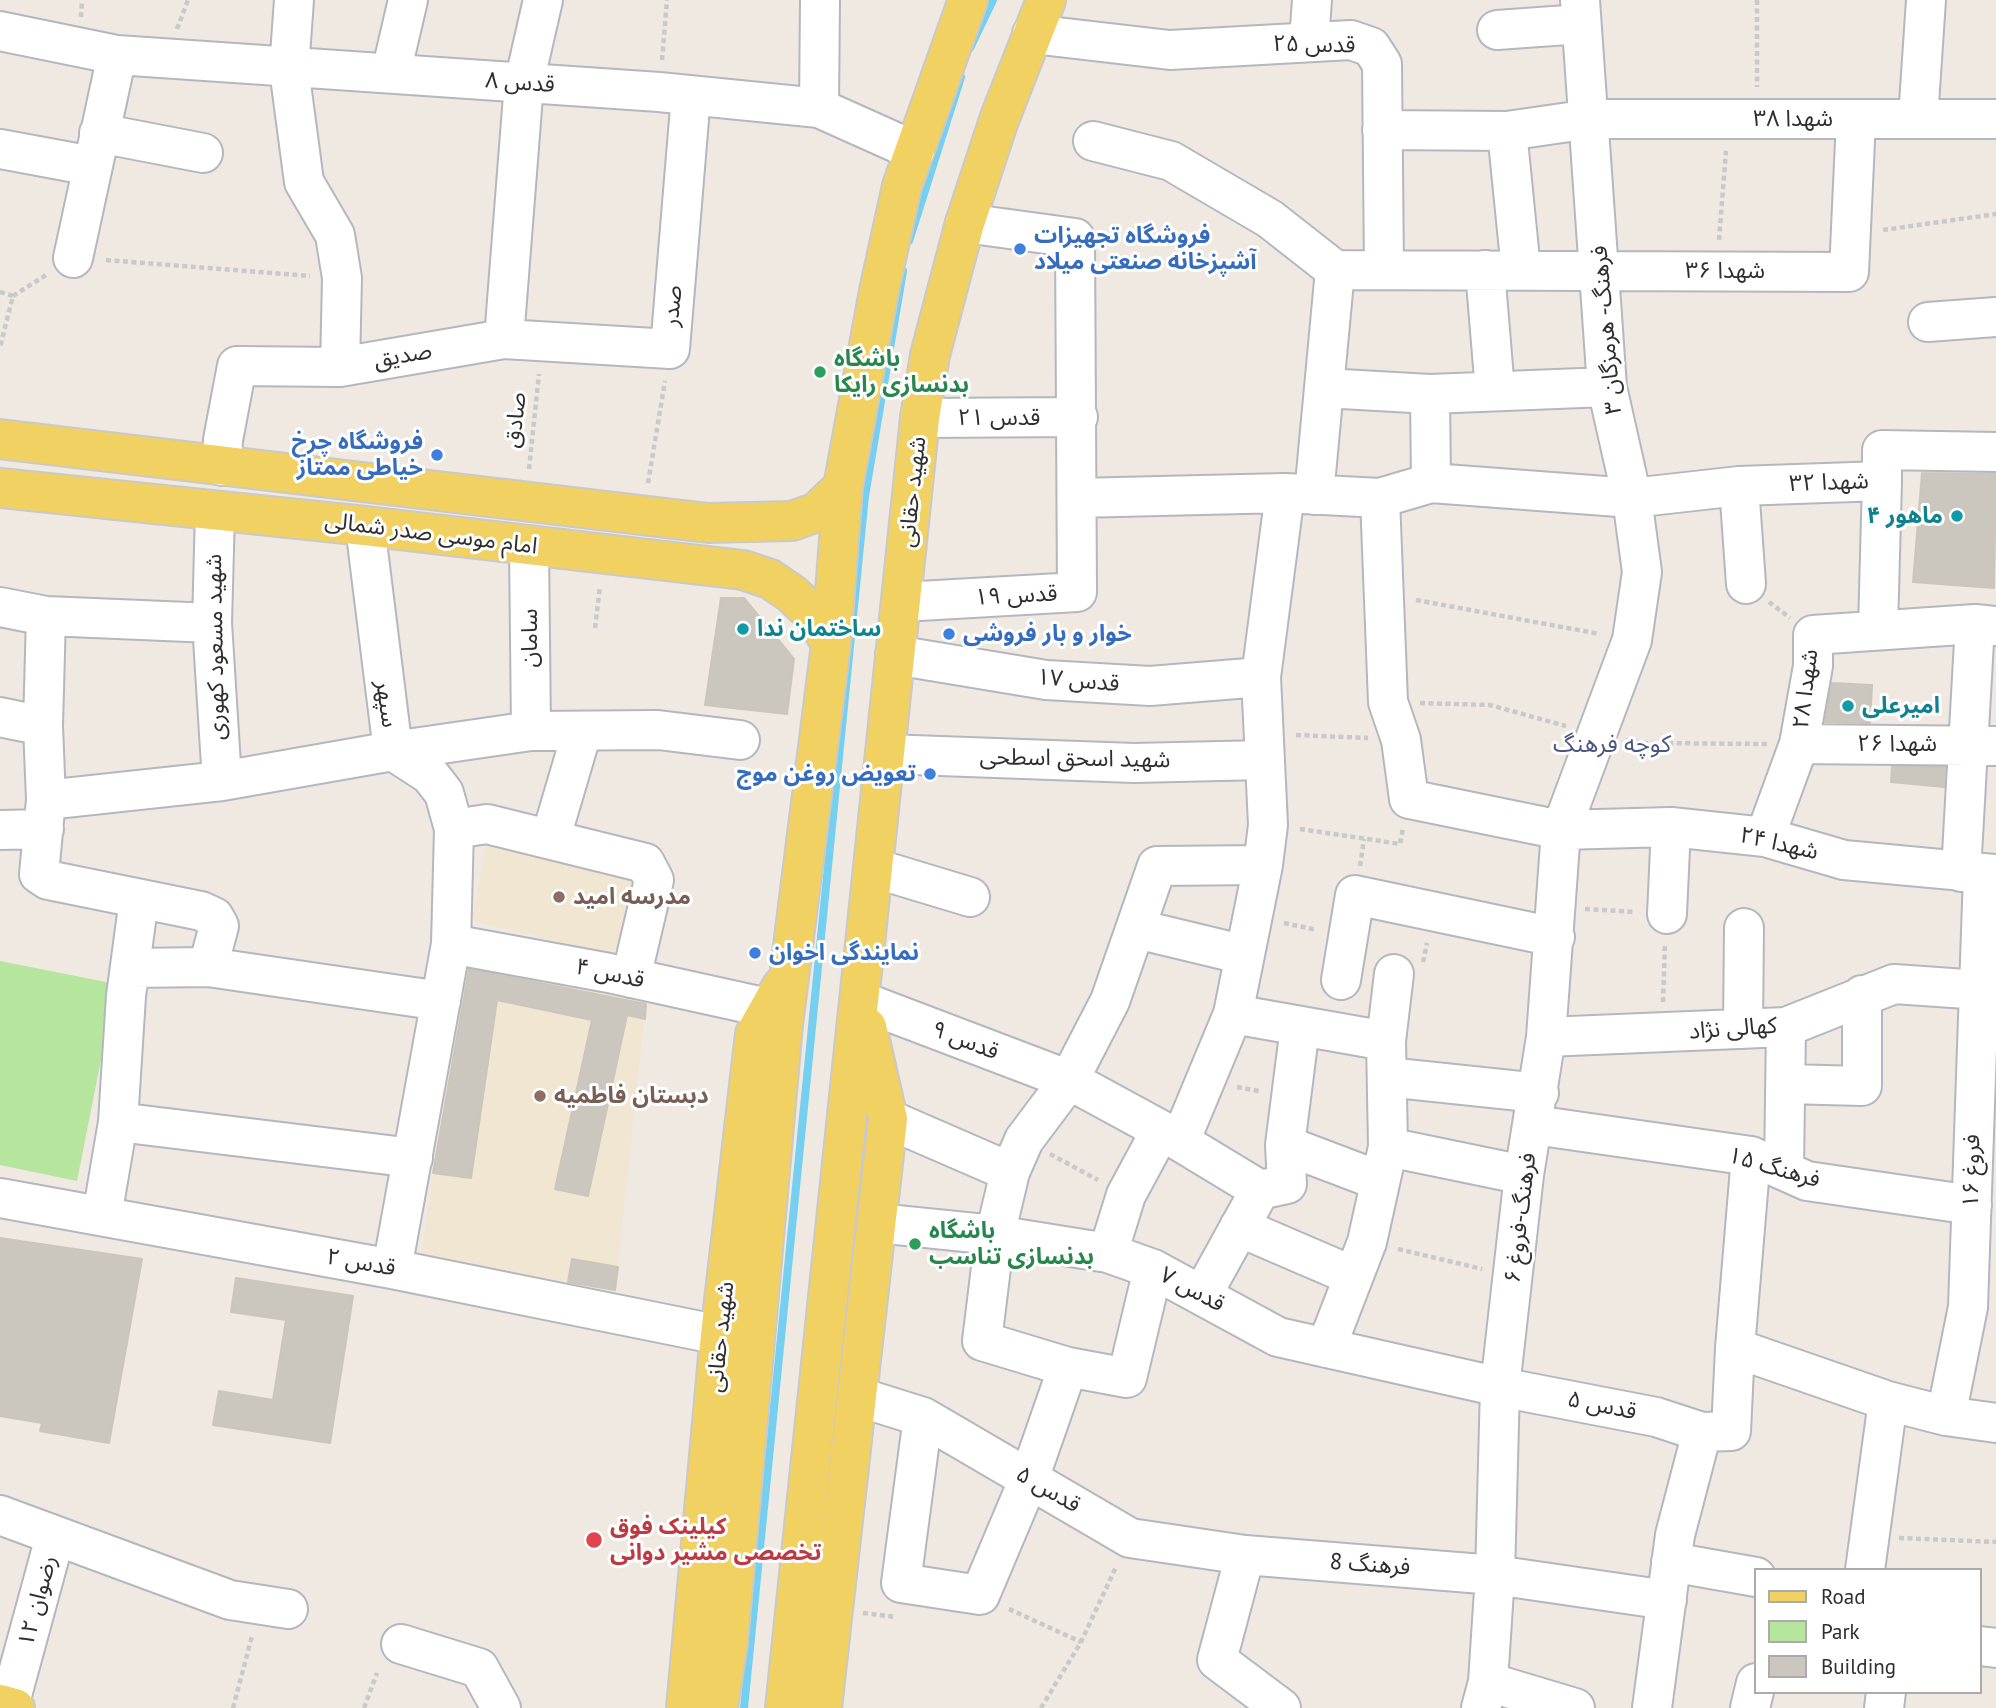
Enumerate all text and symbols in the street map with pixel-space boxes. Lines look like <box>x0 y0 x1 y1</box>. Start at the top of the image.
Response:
street label: قدس ۲۵ <box>1272 30 1356 60</box>
street label: قدس ۸ <box>484 67 556 99</box>
street label: شهدا ۳۸ <box>1753 105 1833 133</box>
place label: فروشگاه تجهیزات آشپزخانه صنعتی میلاد <box>1034 222 1257 276</box>
marker: فروشگاه تجهیزات آشپزخانه صنعتی میلاد <box>1012 241 1028 257</box>
street label: فرهنگ- هرمزگان ۳ <box>1586 244 1628 416</box>
street label: شهدا ۳۶ <box>1685 257 1765 285</box>
street label: صدر <box>657 284 689 328</box>
street label: صدیق <box>372 337 434 375</box>
place label: باشگاه بدنسازی رایکا <box>834 345 969 399</box>
marker: باشگاه بدنسازی رایکا <box>812 364 828 380</box>
street label: صادق <box>499 391 533 449</box>
street label: قدس ۲۱ <box>958 404 1040 432</box>
place label: فروشگاه چرخ خیاطی ممتاز <box>291 428 423 482</box>
street label: شهید حقانی <box>893 435 933 549</box>
marker: فروشگاه چرخ خیاطی ممتاز <box>429 447 445 463</box>
street label: شهدا ۳۲ <box>1789 468 1869 498</box>
place label: ماهور ۴ <box>1867 502 1943 530</box>
street label: امام موسی صدر شمالی <box>323 507 539 561</box>
marker: ماهور ۴ <box>1949 508 1965 524</box>
street label: شهید مسعود کهوری <box>201 554 231 740</box>
street label: قدس ۱۹ <box>974 580 1058 612</box>
street label: سامان <box>516 608 544 668</box>
place label: ساختمان ندا <box>757 615 881 643</box>
place label: خوار و بار فروشی <box>963 620 1132 648</box>
marker: ساختمان ندا <box>735 621 751 637</box>
marker: خوار و بار فروشی <box>941 626 957 642</box>
street label: شهدا ۲۸ <box>1787 648 1825 730</box>
street label: قدس ۱۷ <box>1036 664 1120 698</box>
street label: سپهر <box>369 679 403 729</box>
place label: امیرعلی <box>1862 692 1940 720</box>
marker: امیرعلی <box>1840 698 1856 714</box>
street label: شهدا ۲۶ <box>1857 730 1937 758</box>
district label: کوچه فرهنگ <box>1553 731 1671 759</box>
street label: شهید اسحق اسطحی <box>979 744 1171 774</box>
place label: تعویض روغن موج <box>737 760 916 788</box>
marker: تعویض روغن موج <box>922 766 938 782</box>
street label: شهدا ۲۴ <box>1737 822 1821 866</box>
place label: مدرسه امید <box>573 883 691 911</box>
marker: مدرسه امید <box>551 889 567 905</box>
place label: نمایندگی اخوان <box>769 939 919 967</box>
marker: نمایندگی اخوان <box>747 945 763 961</box>
street label: قدس ۴ <box>573 953 647 995</box>
street label: کهالی نژاد <box>1688 1012 1778 1046</box>
street label: قدس ۹ <box>928 1016 1002 1066</box>
place label: دبستان فاطمیه <box>554 1082 709 1110</box>
marker: دبستان فاطمیه <box>532 1088 548 1104</box>
street label: فروغ ۱۶ <box>1958 1134 1986 1208</box>
street label: فرهنگ ۱۵ <box>1725 1142 1823 1194</box>
street label: فرهنگ-فروغ ۶ <box>1499 1151 1543 1285</box>
place label: باشگاه بدنسازی تناسب <box>929 1217 1094 1271</box>
marker: باشگاه بدنسازی تناسب <box>907 1236 923 1252</box>
street label: قدس ۲ <box>324 1243 398 1283</box>
street label: قدس ۷ <box>1155 1261 1229 1319</box>
street label: شهید حقانی <box>701 1280 741 1394</box>
street label: قدس ۵ <box>1565 1386 1639 1426</box>
street label: قدس ۵ <box>1011 1461 1085 1519</box>
place label: کیلینک فوق تخصصی مشیر دوانی <box>610 1513 821 1567</box>
marker: کیلینک فوق تخصصی مشیر دوانی <box>584 1530 604 1550</box>
street label: فرهنگ 8 <box>1329 1548 1411 1582</box>
street label: رضوان ۱۲ <box>13 1552 63 1650</box>
legend <box>1755 1568 1982 1694</box>
text: Road <box>1821 1583 1865 1610</box>
text: Park <box>1821 1618 1860 1645</box>
text: Building <box>1821 1653 1896 1680</box>

